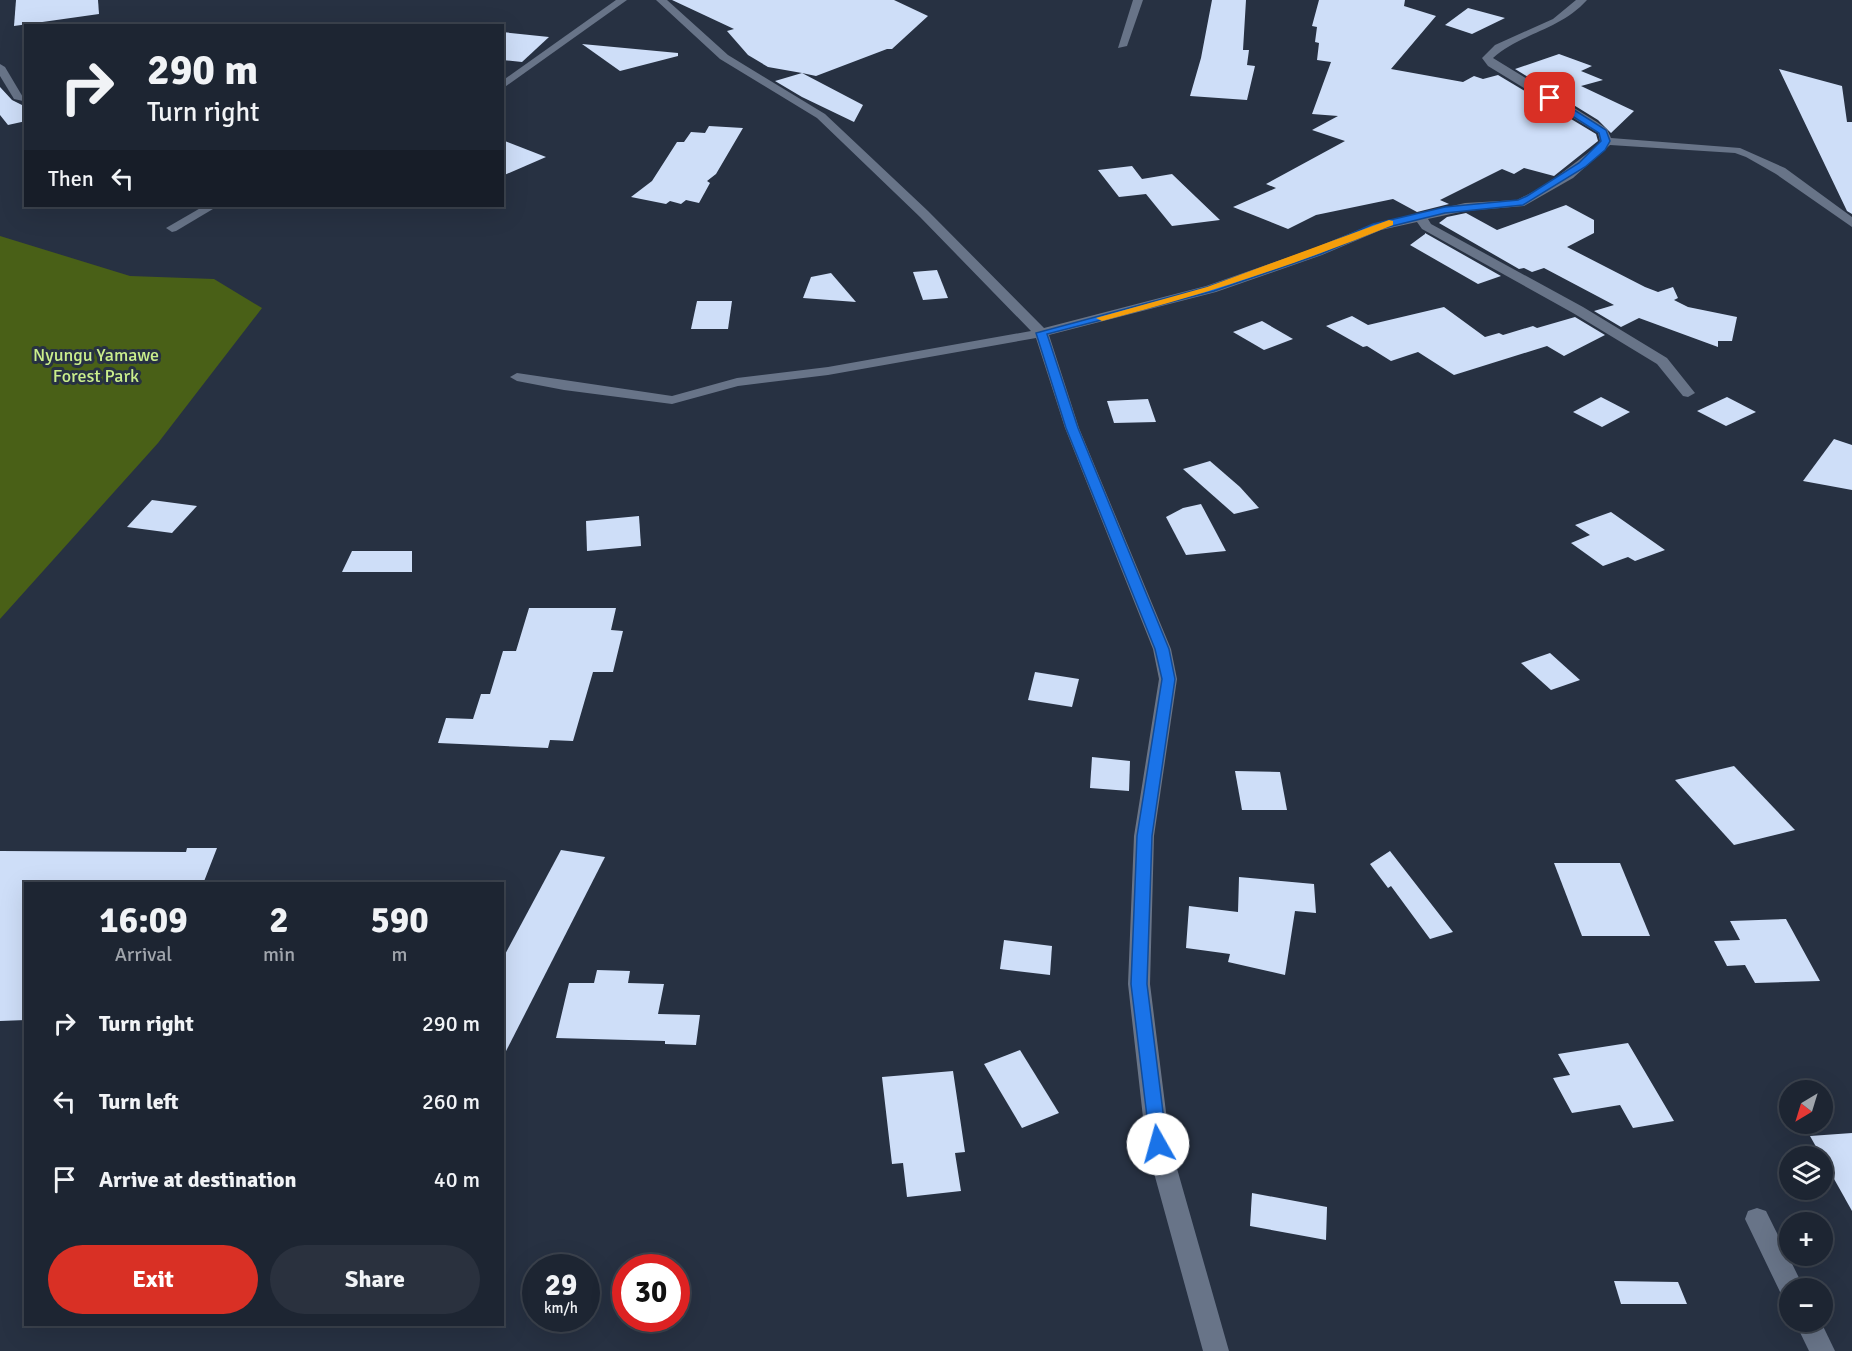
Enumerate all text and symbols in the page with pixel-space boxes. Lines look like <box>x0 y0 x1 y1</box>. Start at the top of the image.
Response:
text: 290 m <box>147 45 258 96</box>
icon: right <box>48 48 126 126</box>
pin <box>1524 72 1575 123</box>
icon: arrive <box>1533 81 1566 114</box>
text: Turn right <box>147 96 260 129</box>
icon: left <box>106 162 139 195</box>
text: Then <box>48 165 94 192</box>
park label: Nyungu Yamawe Forest Park <box>33 344 159 387</box>
text: 16:09 <box>99 898 188 943</box>
text: 2 <box>269 898 289 943</box>
text: 590 <box>370 898 429 943</box>
text: Arrival <box>115 942 172 967</box>
text: min <box>263 942 295 967</box>
text: m <box>392 942 408 967</box>
icon: right <box>48 1007 81 1040</box>
text: Turn right <box>99 1010 194 1037</box>
text: 290 m <box>422 1010 480 1037</box>
north arrow <box>1779 1080 1833 1134</box>
map controls <box>1779 1080 1833 1332</box>
icon: left <box>48 1085 81 1118</box>
text: Turn left <box>99 1088 179 1115</box>
text: 260 m <box>422 1088 480 1115</box>
position arrow <box>1126 1112 1190 1176</box>
button: layers <box>1779 1146 1833 1200</box>
icon: arrive <box>48 1163 81 1196</box>
text: Arrive at destination <box>99 1166 296 1193</box>
text: 40 m <box>434 1166 480 1193</box>
button: + <box>1779 1212 1833 1266</box>
button: Exit <box>48 1245 258 1314</box>
button: Share <box>270 1245 480 1314</box>
speed limit sign: 30 <box>612 1254 690 1332</box>
text: 29 <box>545 1267 577 1304</box>
button: − <box>1779 1278 1833 1332</box>
text: km/h <box>544 1299 578 1317</box>

